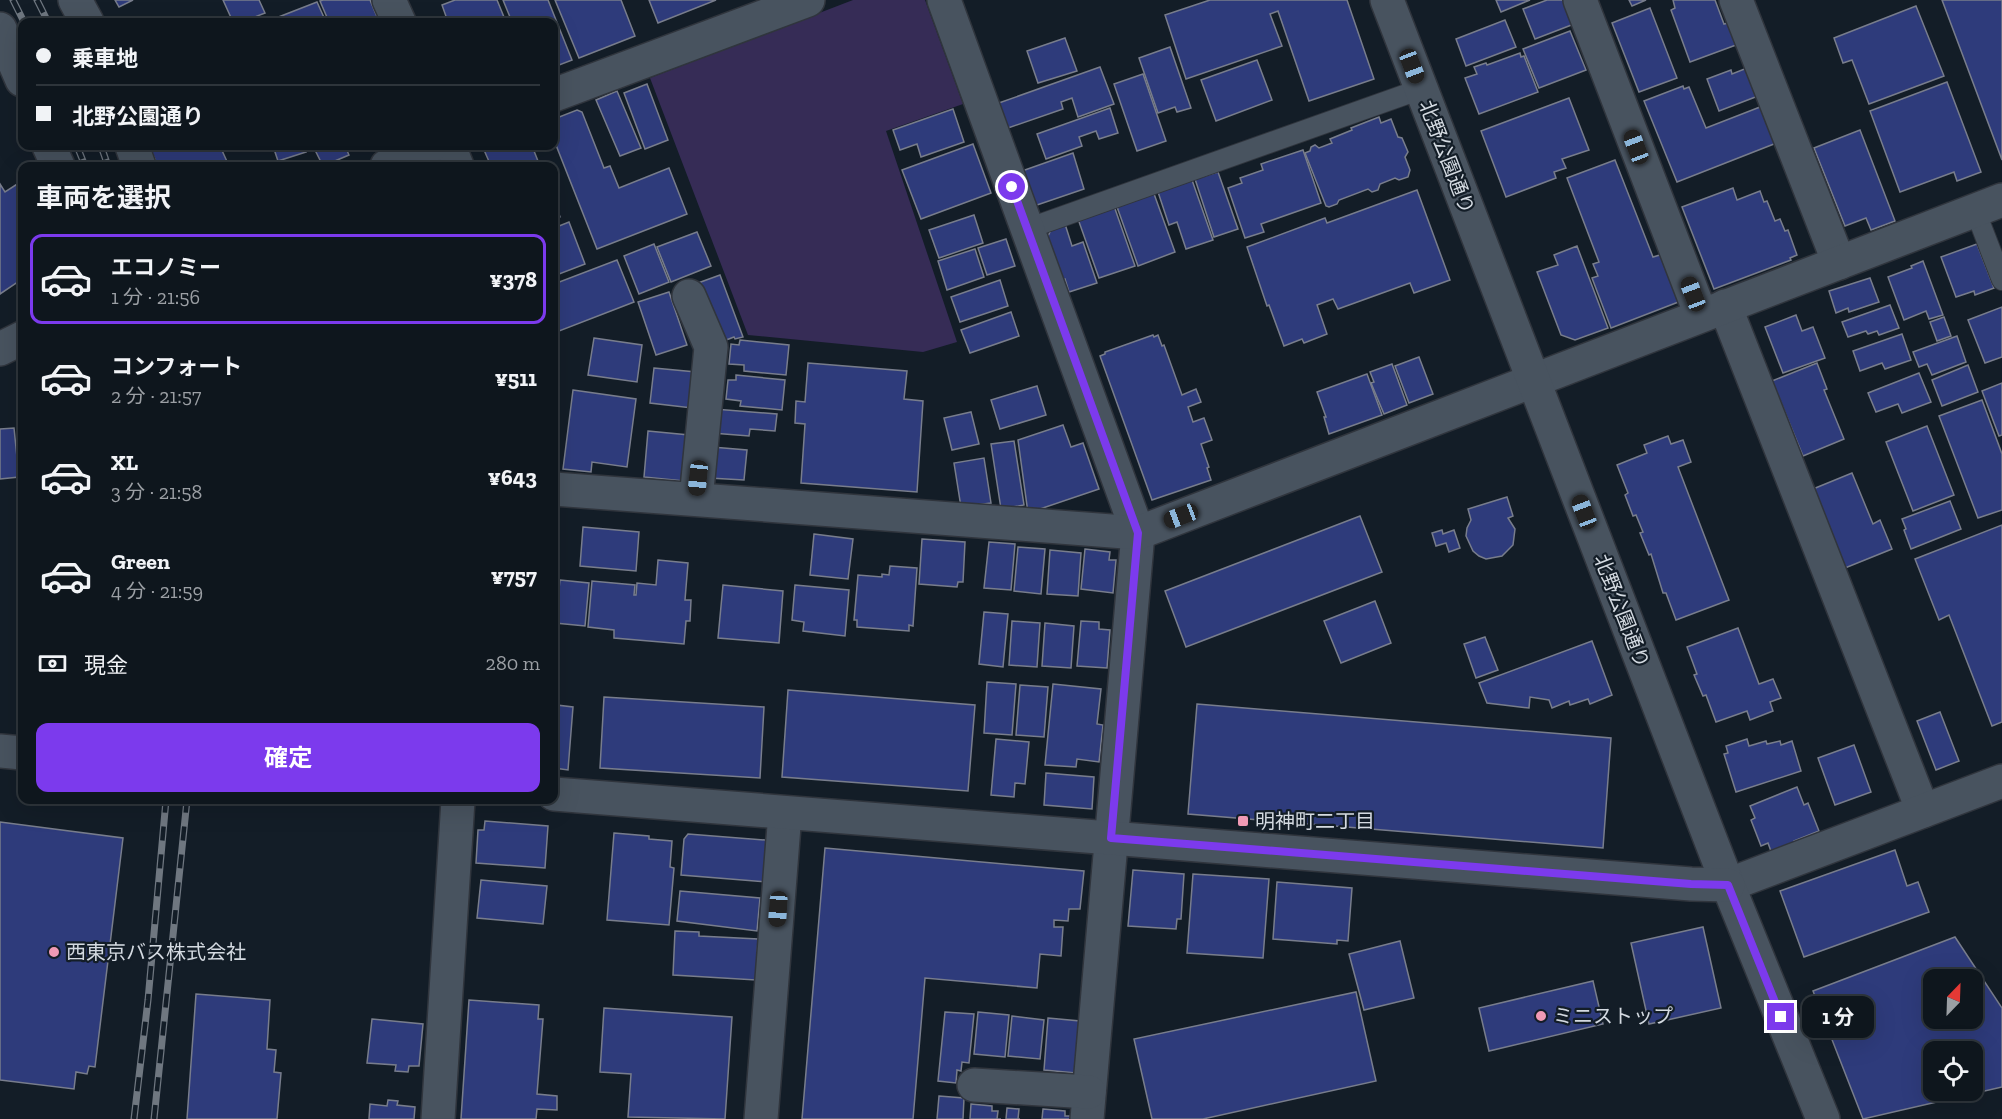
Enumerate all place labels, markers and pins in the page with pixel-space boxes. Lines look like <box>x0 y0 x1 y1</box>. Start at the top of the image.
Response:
place label: 明神町二丁目 <box>1255 809 1375 833</box>
marker: 明神町二丁目 <box>1236 814 1250 828</box>
place label: 西東京バス株式会社 <box>66 940 246 964</box>
marker: 西東京バス株式会社 <box>47 945 61 959</box>
place label: ミニストップ <box>1553 1004 1673 1028</box>
marker: ミニストップ <box>1534 1009 1548 1023</box>

